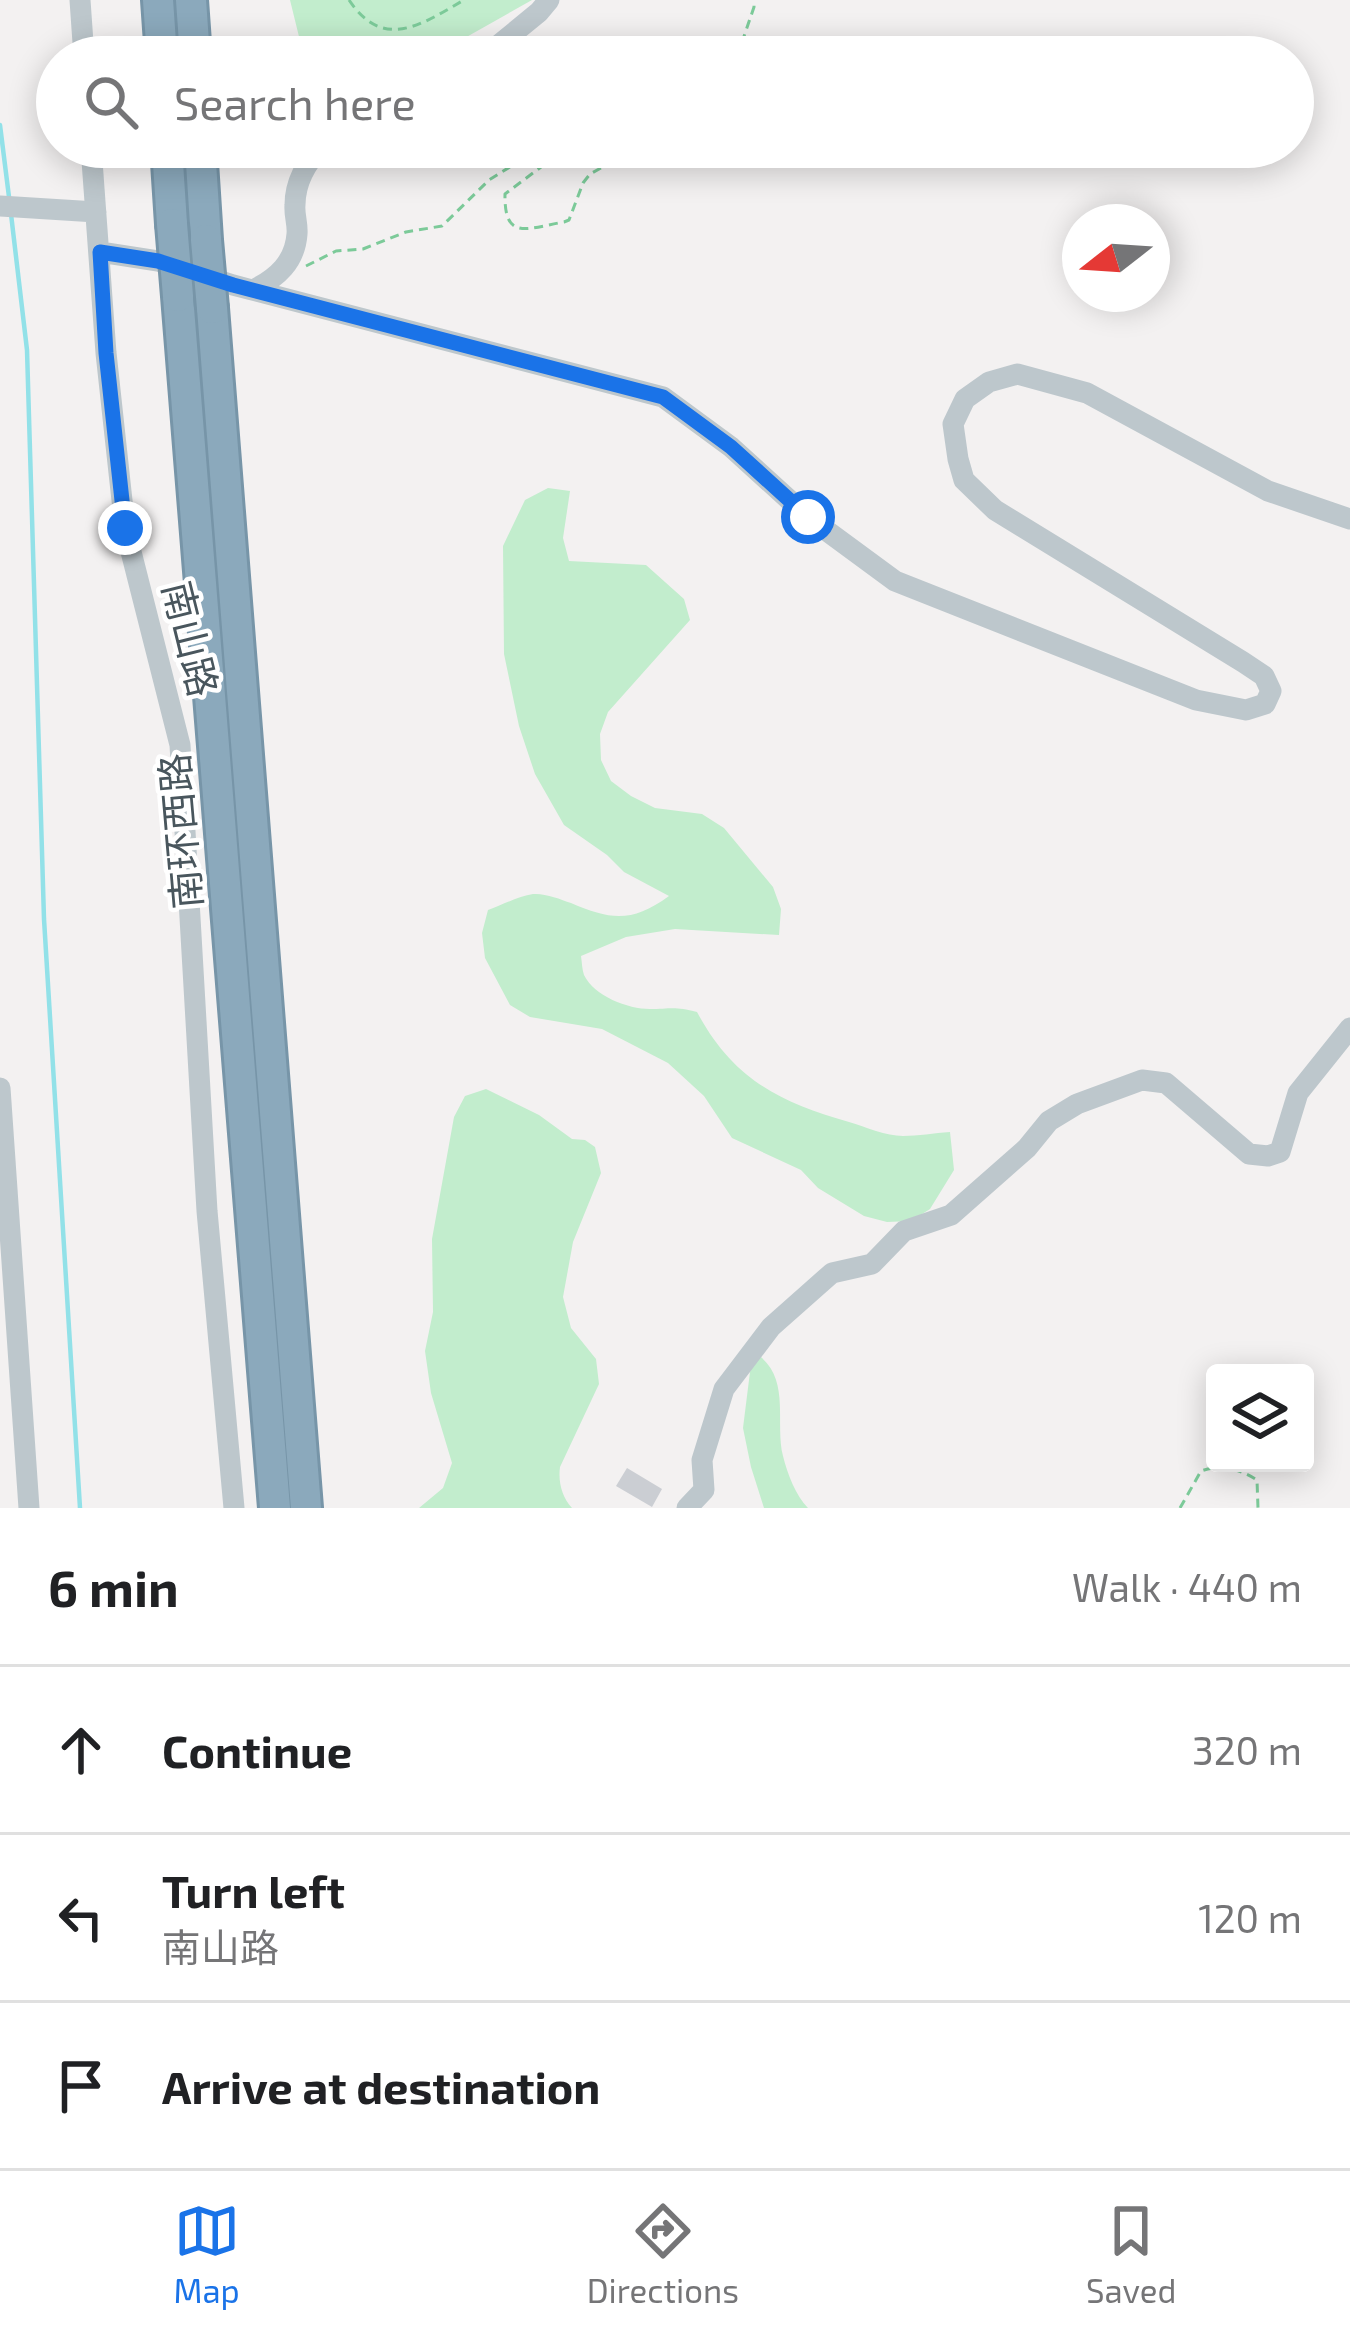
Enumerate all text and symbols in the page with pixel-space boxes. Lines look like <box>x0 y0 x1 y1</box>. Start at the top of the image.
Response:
search box <box>36 36 1314 168</box>
icon: search <box>78 69 144 135</box>
text: Search here <box>174 75 416 129</box>
north arrow <box>1062 204 1170 312</box>
route start <box>781 490 835 544</box>
route end <box>98 501 152 555</box>
street label: 南山路 <box>154 576 228 701</box>
street label: 南环西路 <box>149 751 210 911</box>
map controls <box>1206 1364 1314 1472</box>
button: layers <box>1206 1364 1314 1472</box>
text: 6 min <box>48 1556 179 1617</box>
text: Walk · 440 m <box>1072 1563 1302 1610</box>
icon: ahead <box>48 1717 114 1783</box>
text: Continue <box>162 1723 352 1777</box>
text: 320 m <box>1192 1726 1302 1773</box>
text: Turn left <box>162 1863 345 1917</box>
icon: left <box>48 1885 114 1951</box>
text: 120 m <box>1198 1894 1302 1941</box>
text: 南山路 <box>162 1923 279 1970</box>
icon: arrive <box>48 2053 114 2119</box>
text: Arrive at destination <box>162 2059 600 2113</box>
tab: Map <box>174 2198 240 2310</box>
tab: Directions <box>587 2198 739 2310</box>
tab: Saved <box>1086 2198 1176 2310</box>

